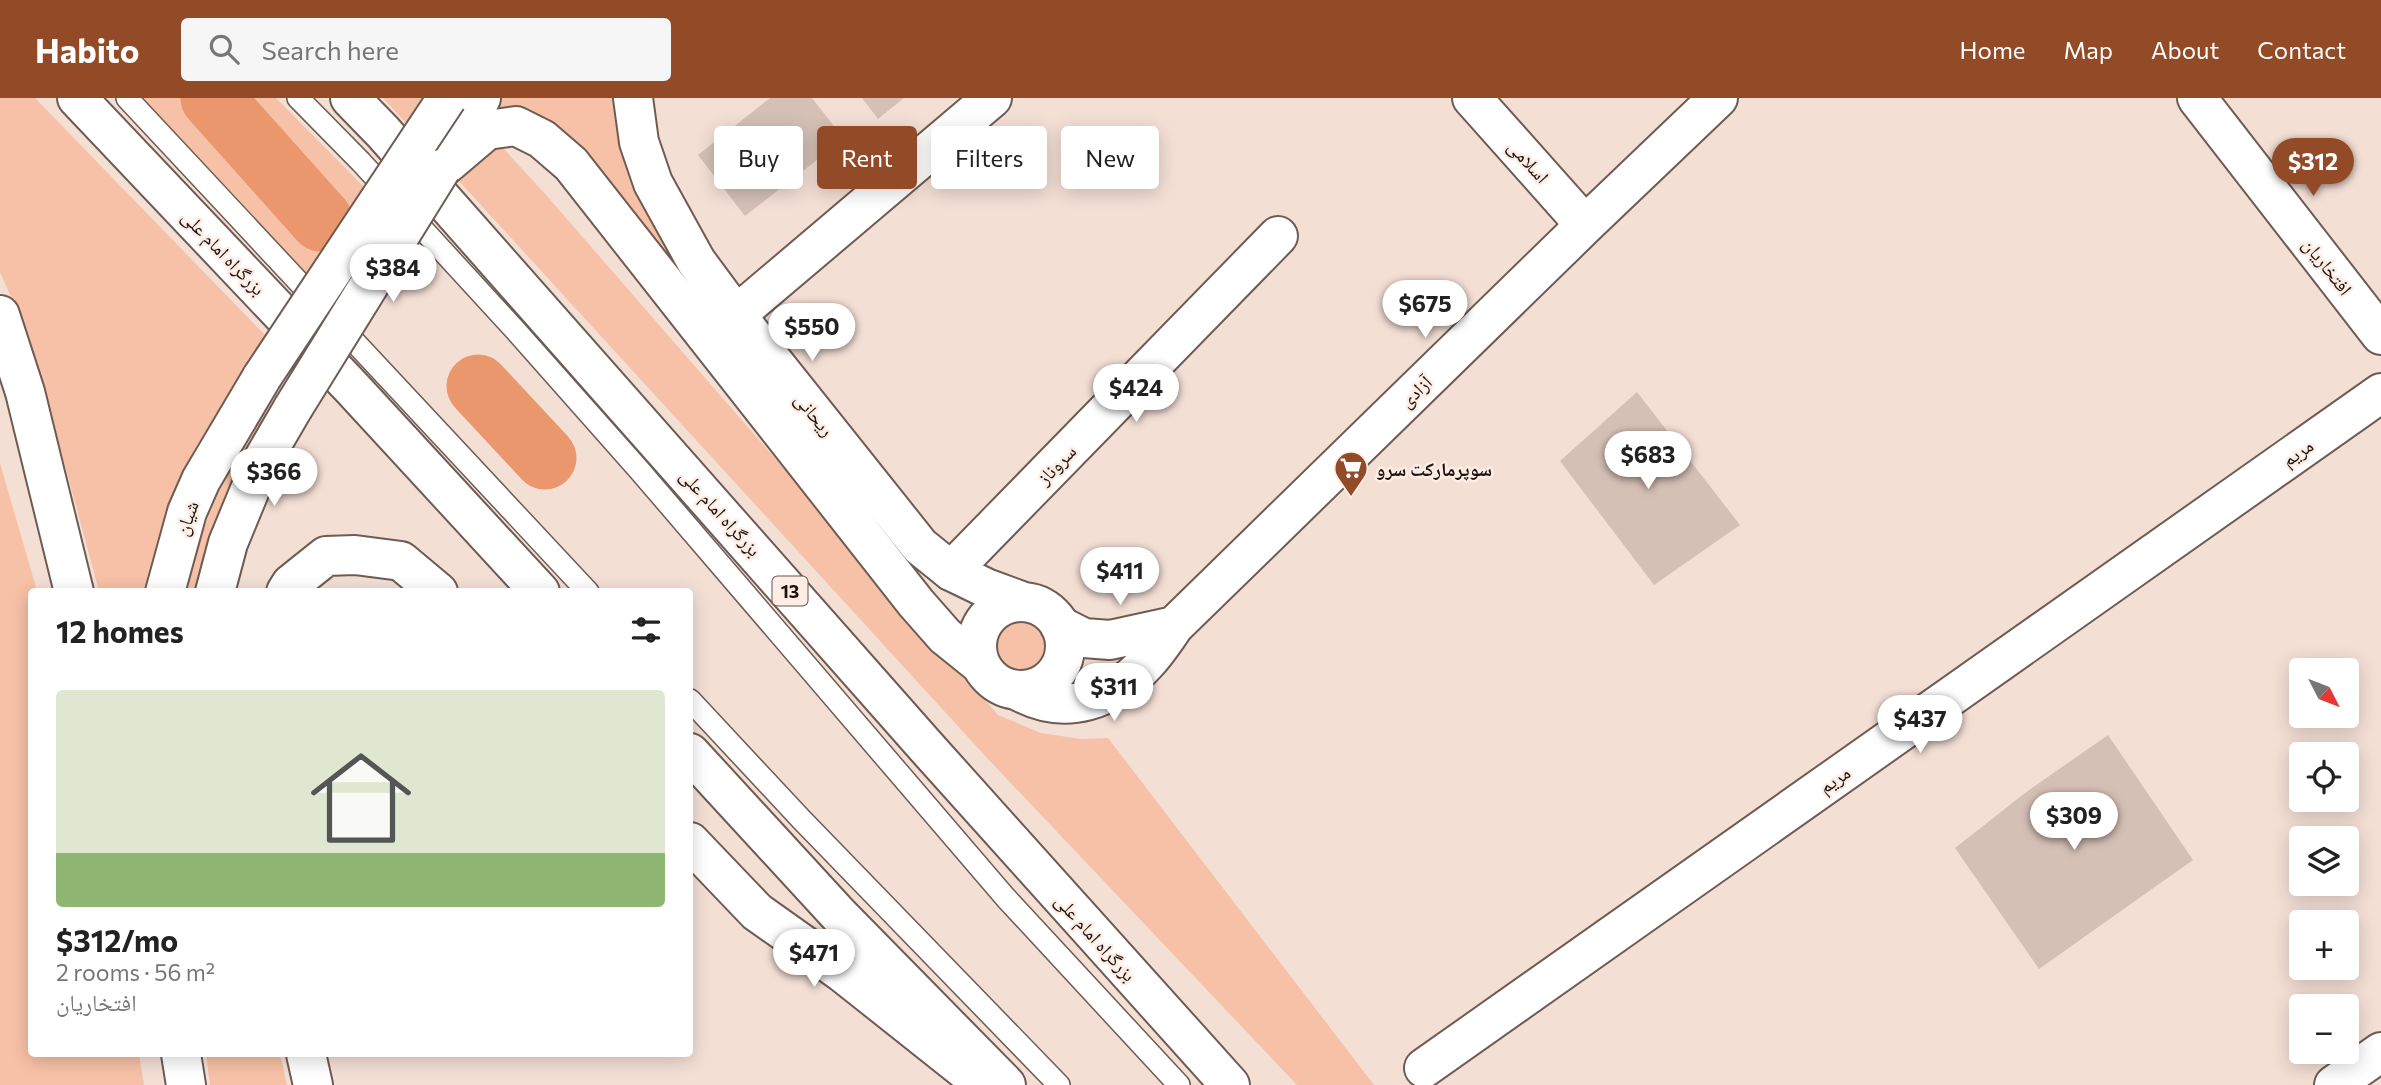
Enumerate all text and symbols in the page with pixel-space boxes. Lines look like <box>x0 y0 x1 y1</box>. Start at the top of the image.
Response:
search box <box>181 18 671 81</box>
text: Habito <box>35 29 139 70</box>
icon: search <box>205 30 243 68</box>
text: Search here <box>261 34 399 65</box>
text: Home <box>1960 35 2026 64</box>
text: Map <box>2064 35 2113 64</box>
text: About <box>2151 35 2219 64</box>
text: Contact <box>2257 35 2346 64</box>
chip: Buy <box>714 126 803 189</box>
chip: Rent <box>817 126 917 189</box>
chip: Filters <box>931 126 1047 189</box>
chip: New <box>1061 126 1159 189</box>
street label: اسلامی <box>1503 135 1554 188</box>
pin: $312 <box>2272 139 2354 198</box>
text: $312 <box>2288 147 2338 175</box>
street label: بزرگراه امام علی <box>175 204 270 302</box>
street label: افتخاریان <box>2298 233 2358 300</box>
pin: $384 <box>352 244 434 304</box>
text: $384 <box>366 253 420 281</box>
pin: $675 <box>1384 280 1466 340</box>
text: $675 <box>1398 289 1452 317</box>
pin: $550 <box>771 303 853 363</box>
text: $550 <box>784 312 840 340</box>
pin: $424 <box>1095 364 1177 424</box>
street label: آزادی <box>1394 369 1437 412</box>
text: $424 <box>1109 373 1163 401</box>
street label: ریحانی <box>790 387 840 441</box>
pin: $683 <box>1607 432 1689 491</box>
street label: مریم <box>2277 433 2318 472</box>
street label: سروناز <box>1031 439 1081 490</box>
text: $683 <box>1621 440 1675 468</box>
pin: $366 <box>233 448 315 508</box>
supermarket icon: سوپرمارکت سرو <box>1332 449 1370 498</box>
text: $366 <box>247 457 302 485</box>
place label: سوپرمارکت سرو <box>1376 457 1492 481</box>
street label: بزرگراه امام علی <box>673 463 766 563</box>
street label: شیان <box>169 497 204 539</box>
pin: $411 <box>1079 547 1161 607</box>
text: $411 <box>1096 556 1144 584</box>
road number: 13 <box>772 576 808 606</box>
icon: filters <box>627 611 665 649</box>
text: 12 homes <box>56 612 184 649</box>
north arrow <box>2289 658 2359 728</box>
map controls <box>2289 658 2359 1064</box>
pin: $311 <box>1073 664 1155 723</box>
text: $311 <box>1090 672 1138 700</box>
pin: $437 <box>1879 696 1961 755</box>
text: $437 <box>1893 704 1947 732</box>
icon: home <box>298 735 424 861</box>
button: locate <box>2289 742 2359 812</box>
street label: مریم <box>1814 760 1855 799</box>
pin: $309 <box>2033 792 2115 852</box>
text: $309 <box>2046 801 2102 829</box>
button: layers <box>2289 826 2359 896</box>
street label: بزرگراه امام علی <box>1048 888 1141 988</box>
button: + <box>2289 910 2359 980</box>
text: $312/mo <box>56 921 178 958</box>
pin: $471 <box>773 930 855 989</box>
text: $471 <box>789 938 839 966</box>
text: 2 rooms · 56 m² <box>56 958 215 986</box>
text: افتخاریان <box>56 988 137 1016</box>
button: − <box>2289 994 2359 1064</box>

